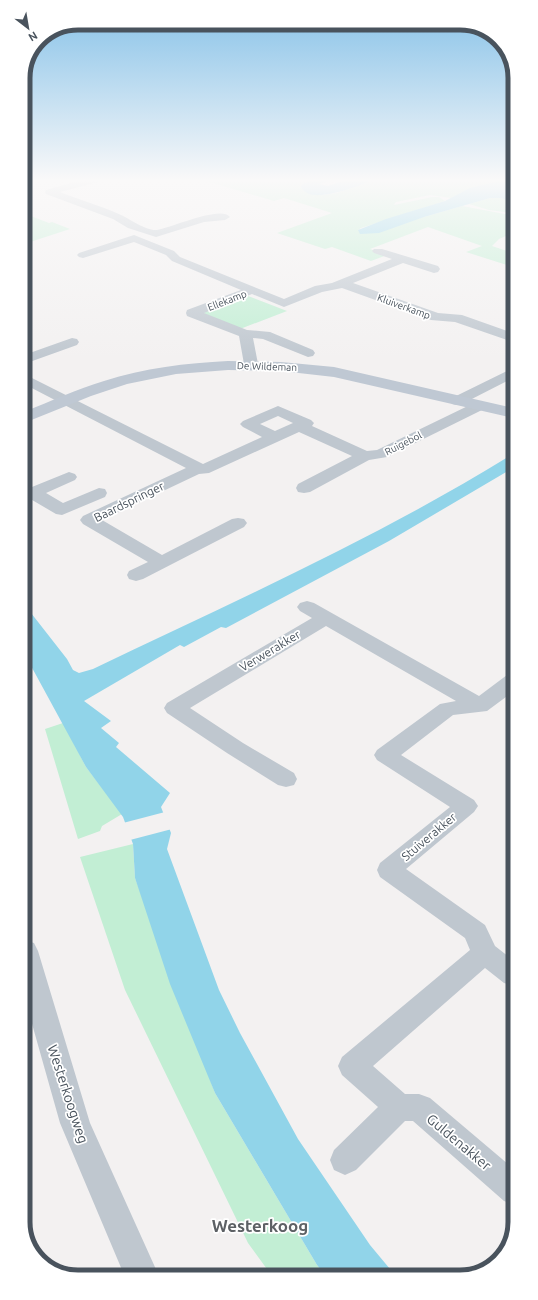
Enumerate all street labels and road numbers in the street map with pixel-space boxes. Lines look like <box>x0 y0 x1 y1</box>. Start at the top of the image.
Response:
street label: Ellekamp <box>206 288 248 313</box>
street label: Kluiverkamp <box>376 292 432 321</box>
street label: De Wildeman <box>237 360 297 373</box>
street label: Ruigebol <box>383 429 424 457</box>
street label: Baardspringer <box>92 479 166 524</box>
street label: Verwerakker <box>237 627 303 674</box>
street label: Stuiverakker <box>399 810 459 863</box>
street label: Westerkoogweg <box>44 1043 92 1145</box>
street label: Guldenakker <box>424 1110 495 1174</box>

